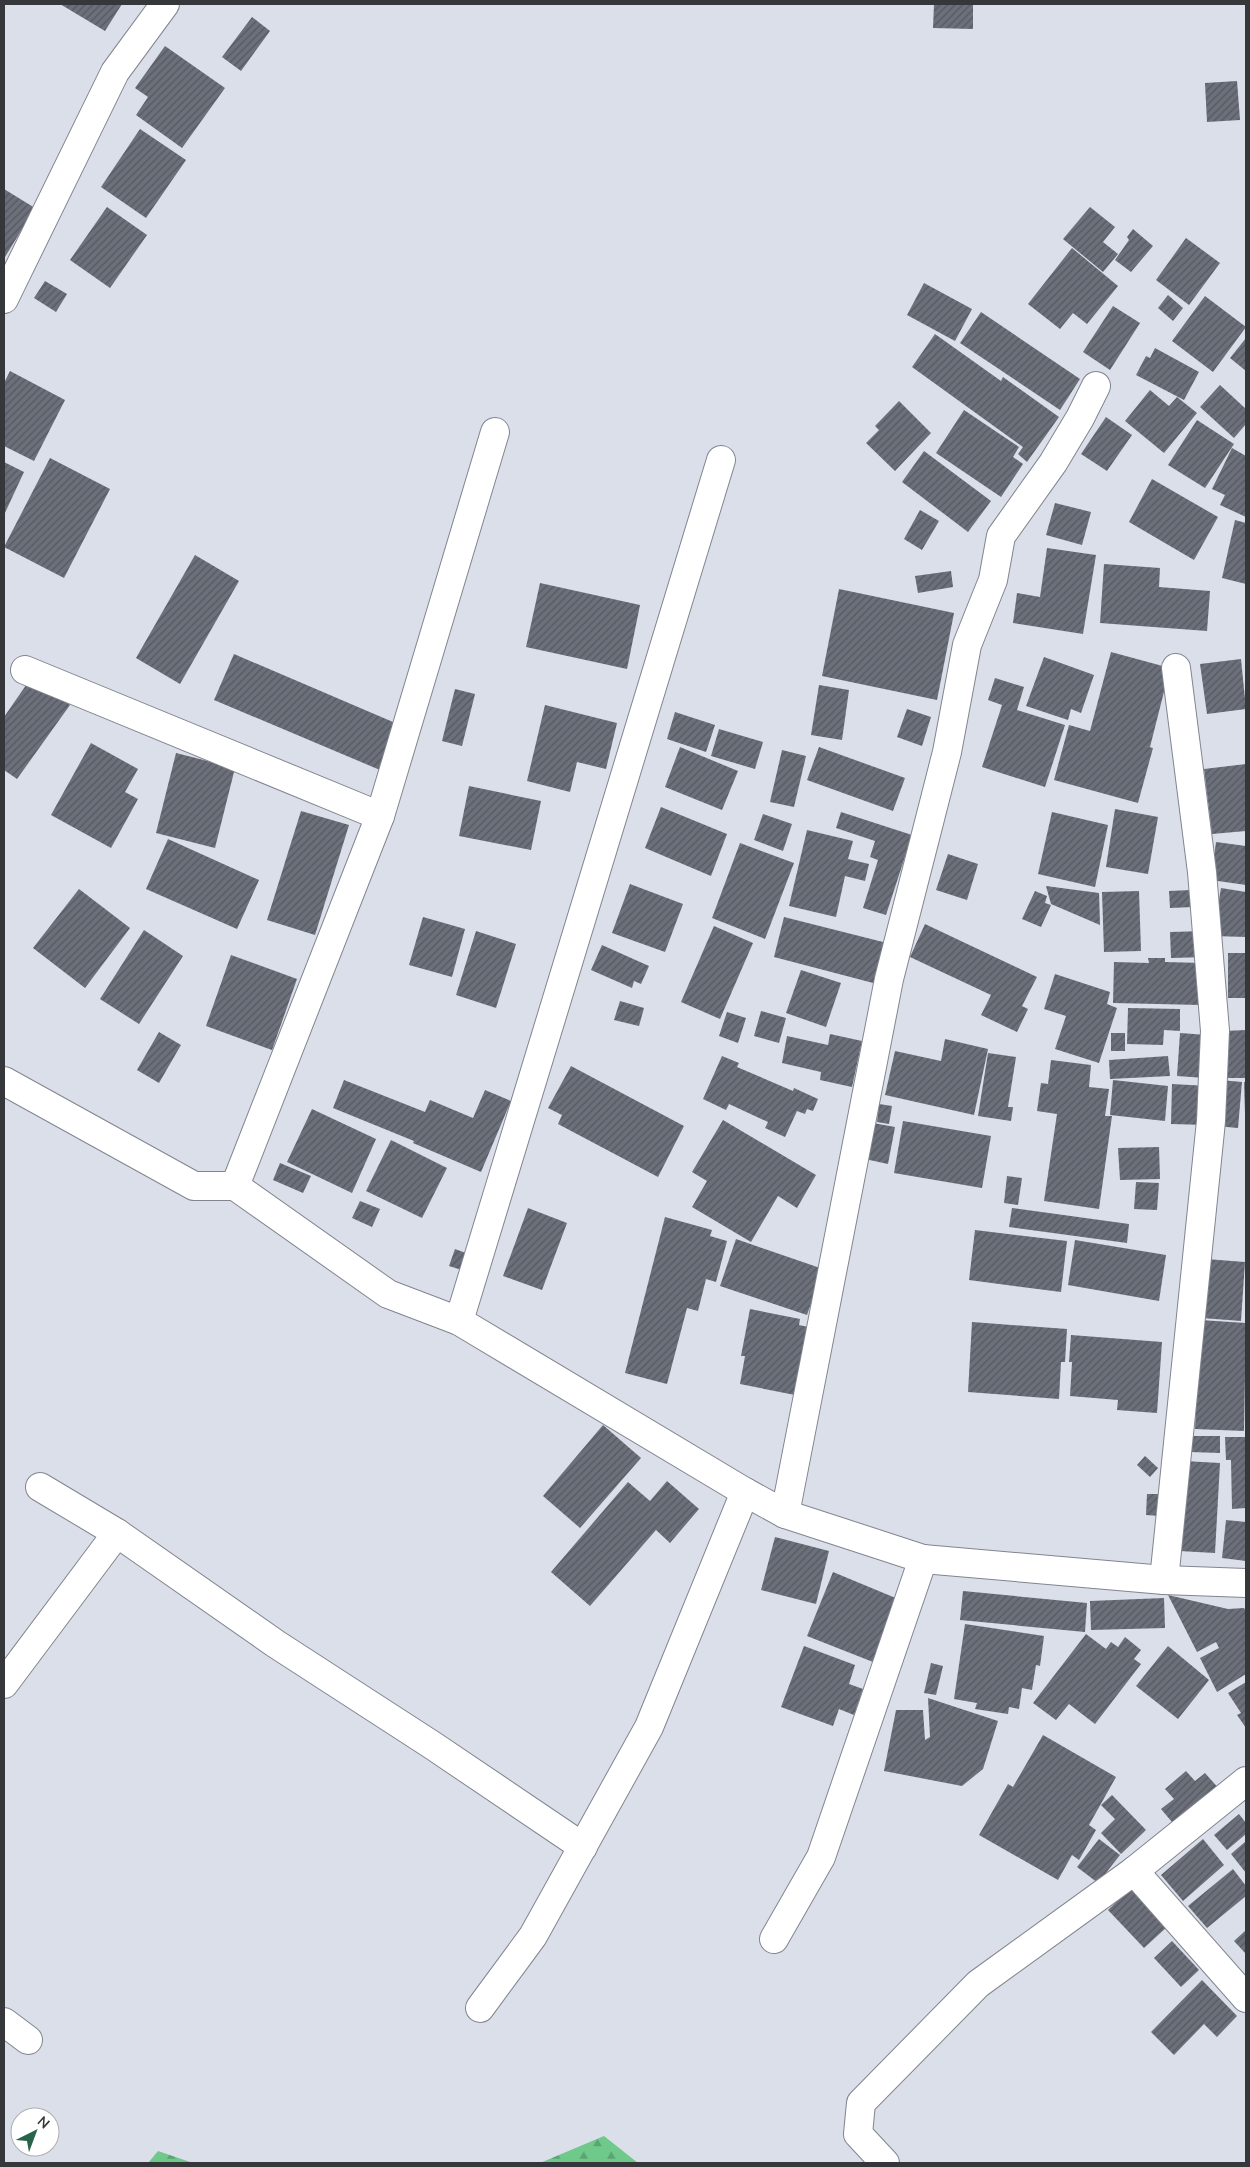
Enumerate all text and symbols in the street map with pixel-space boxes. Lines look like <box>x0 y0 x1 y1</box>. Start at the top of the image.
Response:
north arrow <box>10 2107 60 2157</box>
text: N <box>33 2112 54 2133</box>

